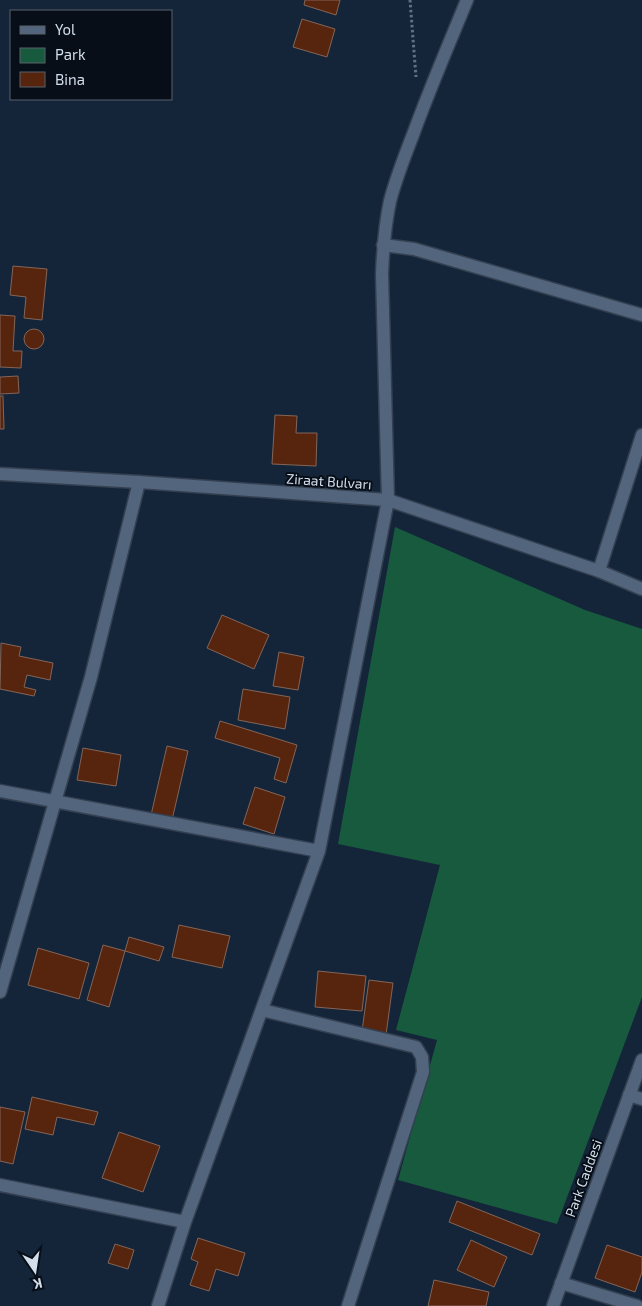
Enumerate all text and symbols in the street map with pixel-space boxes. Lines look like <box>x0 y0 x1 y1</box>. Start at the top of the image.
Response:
legend <box>10 10 172 100</box>
text: Yol <box>55 20 76 38</box>
text: Park <box>55 45 86 63</box>
text: Bina <box>55 70 85 88</box>
street label: Ziraat Bulvarı <box>286 470 372 492</box>
street label: Park Caddesi <box>561 1137 605 1219</box>
north arrow <box>10 1246 60 1296</box>
text: K <box>32 1275 44 1293</box>

